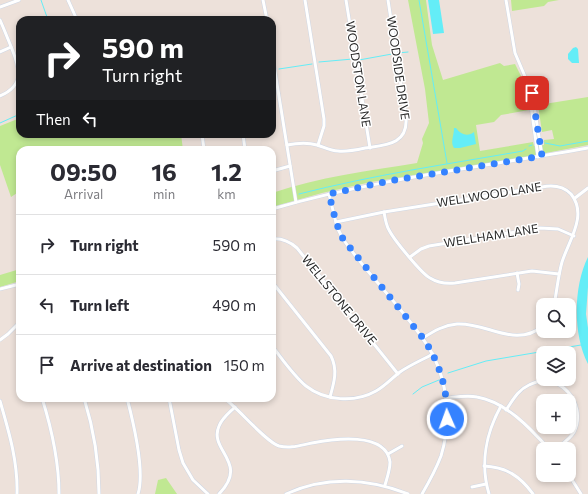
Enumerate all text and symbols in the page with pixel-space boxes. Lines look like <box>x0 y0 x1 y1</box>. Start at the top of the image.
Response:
street label: WOODSIDE DRIVE <box>385 15 413 121</box>
street label: WOODSTON LANE <box>344 20 374 128</box>
text: 590 m <box>102 30 184 64</box>
icon: right <box>36 32 88 84</box>
text: Turn right <box>102 64 182 86</box>
pin <box>515 76 549 110</box>
icon: arrive <box>521 82 543 104</box>
icon: left <box>79 108 101 130</box>
text: Then <box>36 110 71 128</box>
text: 09:50 <box>50 157 117 186</box>
text: 16 <box>151 157 177 186</box>
text: 1.2 <box>211 157 242 186</box>
street label: WELLWOOD LANE <box>435 179 542 209</box>
text: Arrival <box>64 186 103 202</box>
text: min <box>153 186 175 202</box>
text: km <box>217 186 236 202</box>
street label: WELLHAM LANE <box>443 221 539 249</box>
icon: right <box>36 234 58 256</box>
text: Turn right <box>70 236 139 254</box>
text: 590 m <box>213 236 256 254</box>
street label: WELLSTONE DRIVE <box>299 252 380 347</box>
icon: left <box>36 294 58 316</box>
text: Turn left <box>70 296 129 314</box>
text: 490 m <box>212 296 256 314</box>
map controls <box>536 298 576 482</box>
button: search <box>536 298 576 338</box>
button: layers <box>536 346 576 386</box>
icon: arrive <box>36 354 58 376</box>
text: Arrive at destination <box>70 356 212 374</box>
text: 150 m <box>224 356 265 374</box>
button: + <box>536 394 576 434</box>
position arrow <box>426 398 468 440</box>
button: − <box>536 442 576 482</box>

